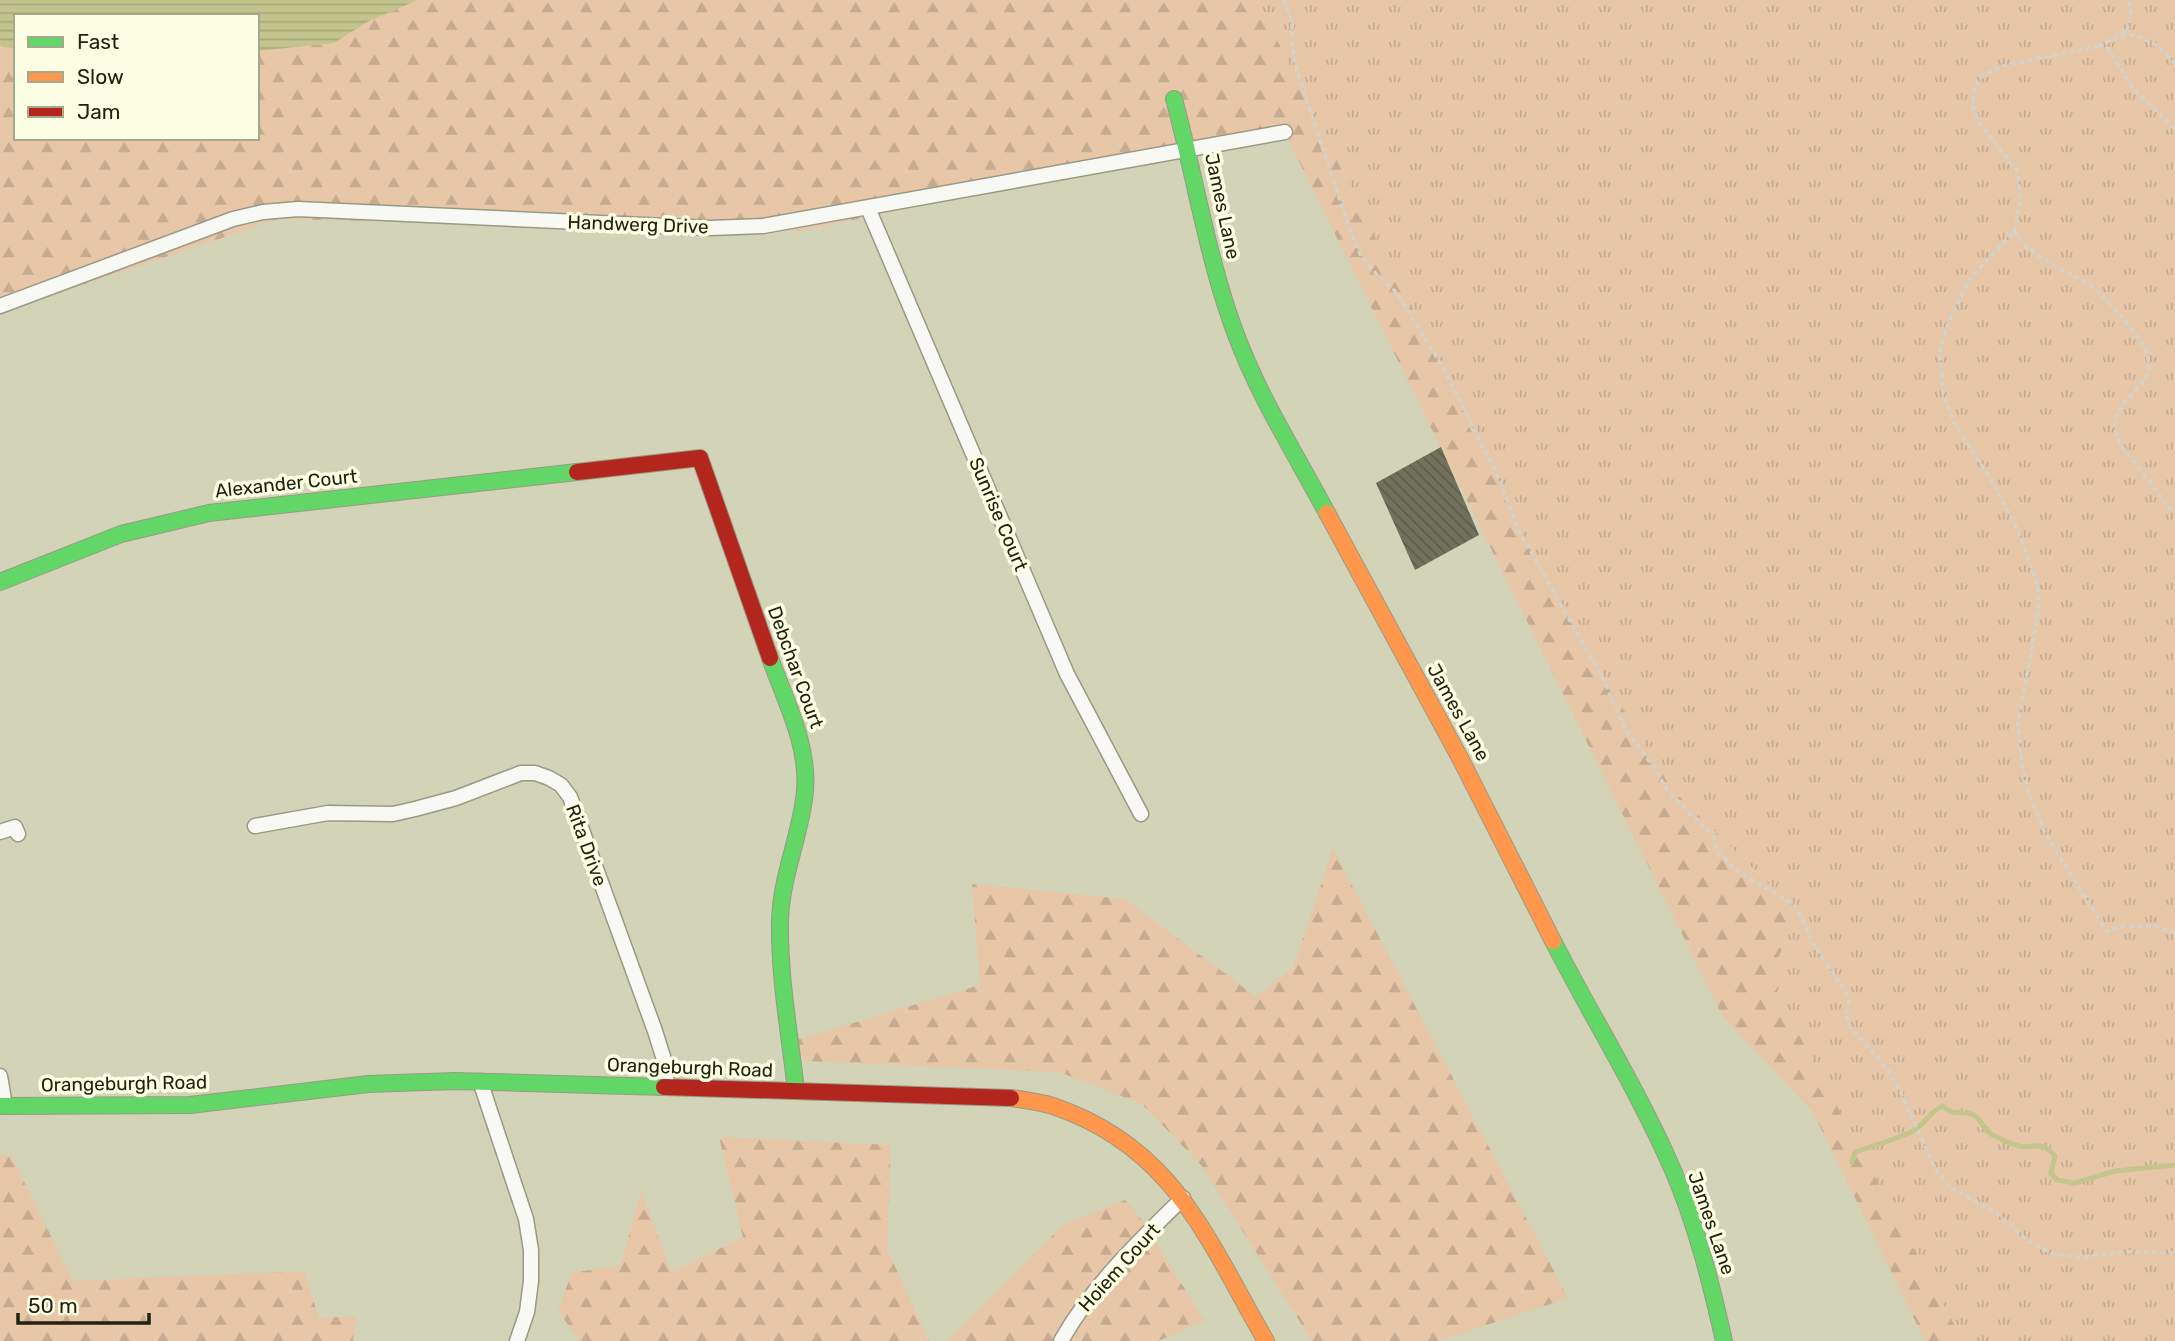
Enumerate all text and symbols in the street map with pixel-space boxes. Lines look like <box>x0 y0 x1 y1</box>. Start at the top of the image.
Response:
legend <box>14 14 259 140</box>
text: Fast <box>77 29 119 54</box>
text: Slow <box>77 64 124 89</box>
text: Jam <box>77 99 121 124</box>
street label: James Lane <box>1200 151 1245 261</box>
street label: Handwerg Drive <box>567 211 709 238</box>
street label: Sunrise Court <box>964 454 1033 575</box>
street label: Alexander Court <box>214 465 359 502</box>
street label: Debchar Court <box>763 603 829 732</box>
street label: James Lane <box>1422 660 1495 765</box>
street label: Rita Drive <box>561 801 612 889</box>
street label: Orangeburgh Road <box>606 1053 773 1082</box>
street label: Orangeburgh Road <box>41 1071 207 1096</box>
street label: James Lane <box>1683 1169 1740 1278</box>
street label: Hoiem Court <box>1074 1218 1165 1316</box>
scale bar <box>18 1282 149 1326</box>
text: 50 m <box>28 1293 78 1318</box>

